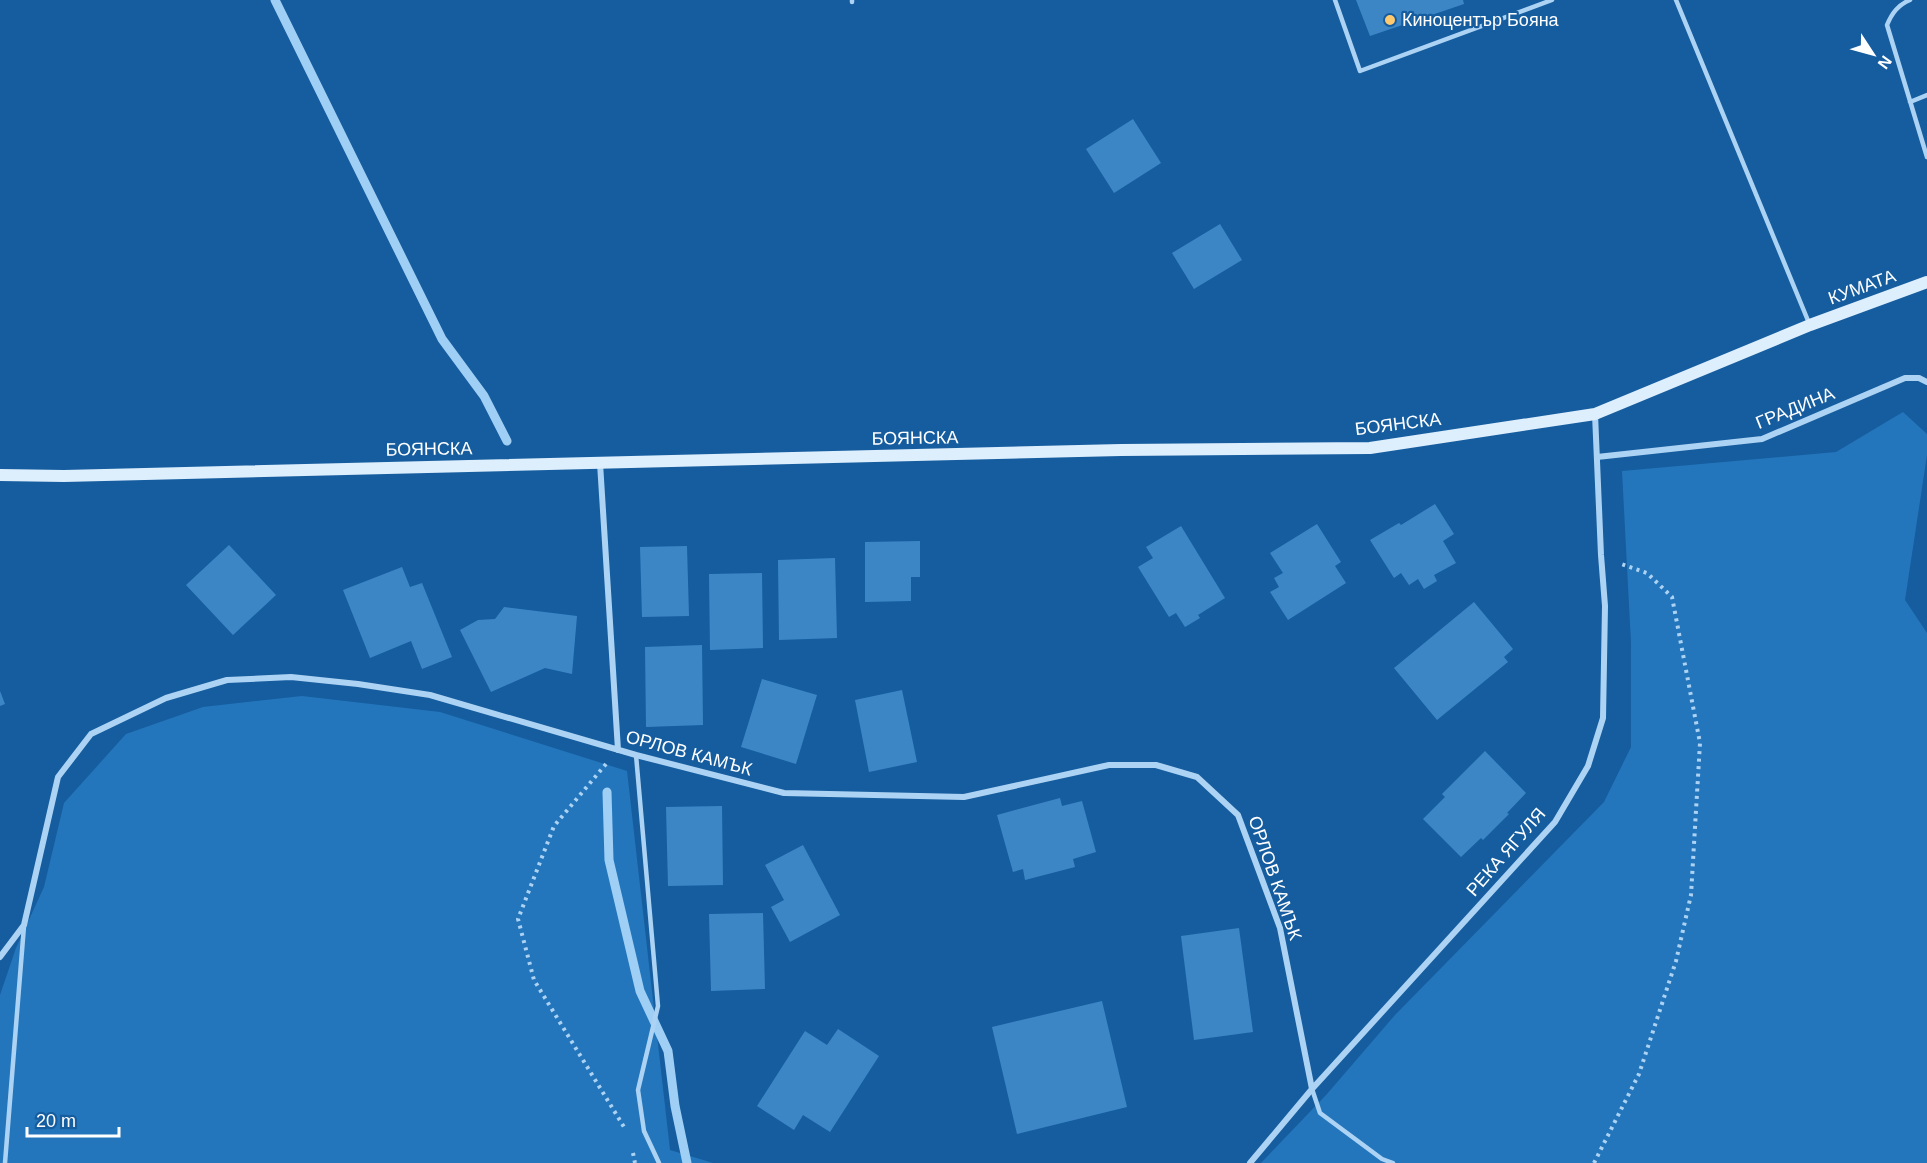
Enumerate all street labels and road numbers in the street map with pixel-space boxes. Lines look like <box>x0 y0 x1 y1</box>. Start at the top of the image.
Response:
street label: КУМАТА <box>1826 266 1898 308</box>
street label: ГРАДИНА <box>1753 383 1837 433</box>
street label: БОЯНСКА <box>1354 409 1442 439</box>
street label: БОЯНСКА <box>871 427 959 449</box>
street label: БОЯНСКА <box>385 438 473 460</box>
street label: ОРЛОВ КАМЪК <box>624 727 755 780</box>
street label: РЕКА ЯГУЛЯ <box>1462 804 1550 900</box>
street label: ОРЛОВ КАМЪК <box>1244 813 1306 943</box>

